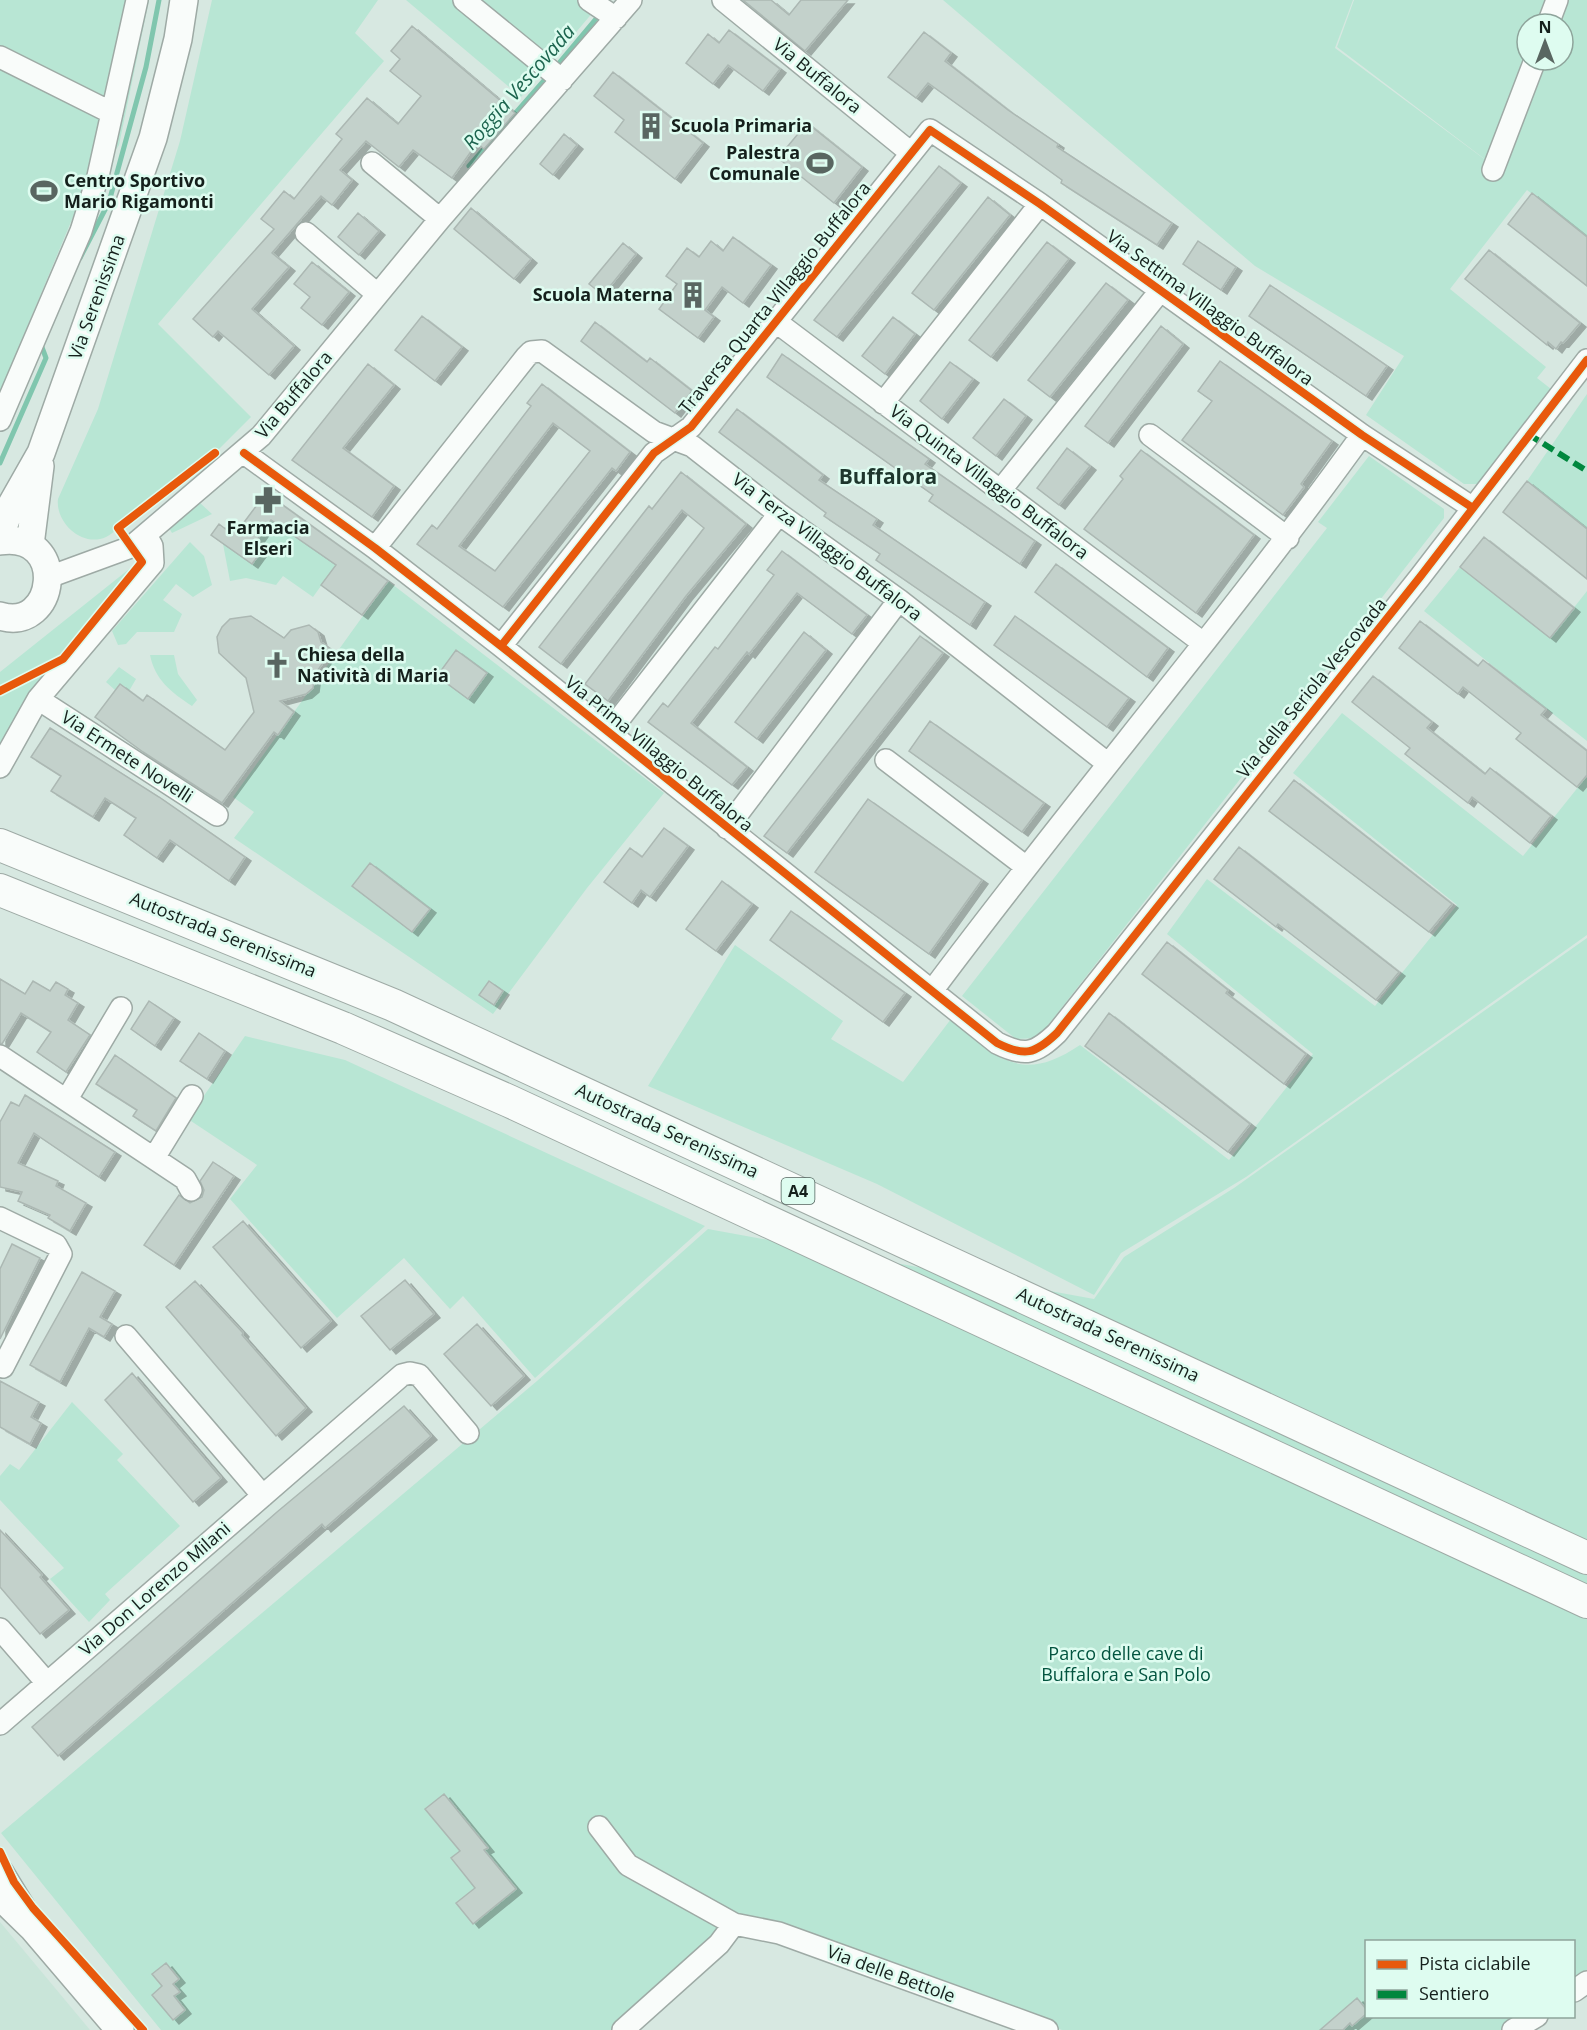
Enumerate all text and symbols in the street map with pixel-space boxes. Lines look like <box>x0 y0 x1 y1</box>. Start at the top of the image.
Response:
north arrow <box>1515 12 1575 72</box>
text: N <box>1538 16 1552 38</box>
water label: Roggia Vescovada <box>457 18 581 155</box>
street label: Via Buffalora <box>768 32 867 118</box>
building icon: Scuola Primaria <box>636 111 666 141</box>
place label: Scuola Primaria <box>671 113 812 137</box>
place label: Palestra Comunale <box>709 140 800 185</box>
sports icon: Palestra Comunale <box>805 148 835 178</box>
place label: Centro Sportivo Mario Rigamonti <box>64 168 214 213</box>
sports icon: Centro Sportivo Mario Rigamonti <box>29 176 59 206</box>
street label: Traversa Quarta Villaggio Buffalora <box>673 176 875 418</box>
street label: Via Settima Villaggio Buffalora <box>1102 224 1319 390</box>
street label: Via Serenissima <box>62 231 130 362</box>
building icon: Scuola Materna <box>678 280 708 310</box>
place label: Scuola Materna <box>533 282 673 306</box>
street label: Via Buffalora <box>250 345 337 443</box>
street label: Via Quinta Villaggio Buffalora <box>885 398 1094 564</box>
district label: Buffalora <box>839 462 937 490</box>
street label: Via Terza Villaggio Buffalora <box>728 467 927 626</box>
pharmacy icon: Farmacia Elseri <box>253 485 283 515</box>
place label: Farmacia Elseri <box>226 515 310 560</box>
street label: Via della Seriola Vescovada <box>1231 592 1392 783</box>
place label: Chiesa della Natività di Maria <box>297 642 449 687</box>
church icon: Chiesa della Natività di Maria <box>262 650 292 680</box>
street label: Via Prima Villaggio Buffalora <box>561 670 759 837</box>
street label: Via Ermete Novelli <box>57 705 198 808</box>
street label: Autostrada Serenissima <box>127 886 320 982</box>
street label: Autostrada Serenissima <box>572 1077 763 1183</box>
road number: A4 <box>782 1178 814 1204</box>
street label: Autostrada Serenissima <box>1013 1281 1204 1387</box>
street label: Via Don Lorenzo Milani <box>74 1516 235 1661</box>
park label: Parco delle cave di Buffalora e San Polo <box>1041 1641 1211 1686</box>
street label: Via delle Bettole <box>824 1939 959 2007</box>
legend <box>1365 1940 1575 2018</box>
text: Pista ciclabile <box>1419 1951 1531 1975</box>
text: Sentiero <box>1419 1981 1489 2005</box>

